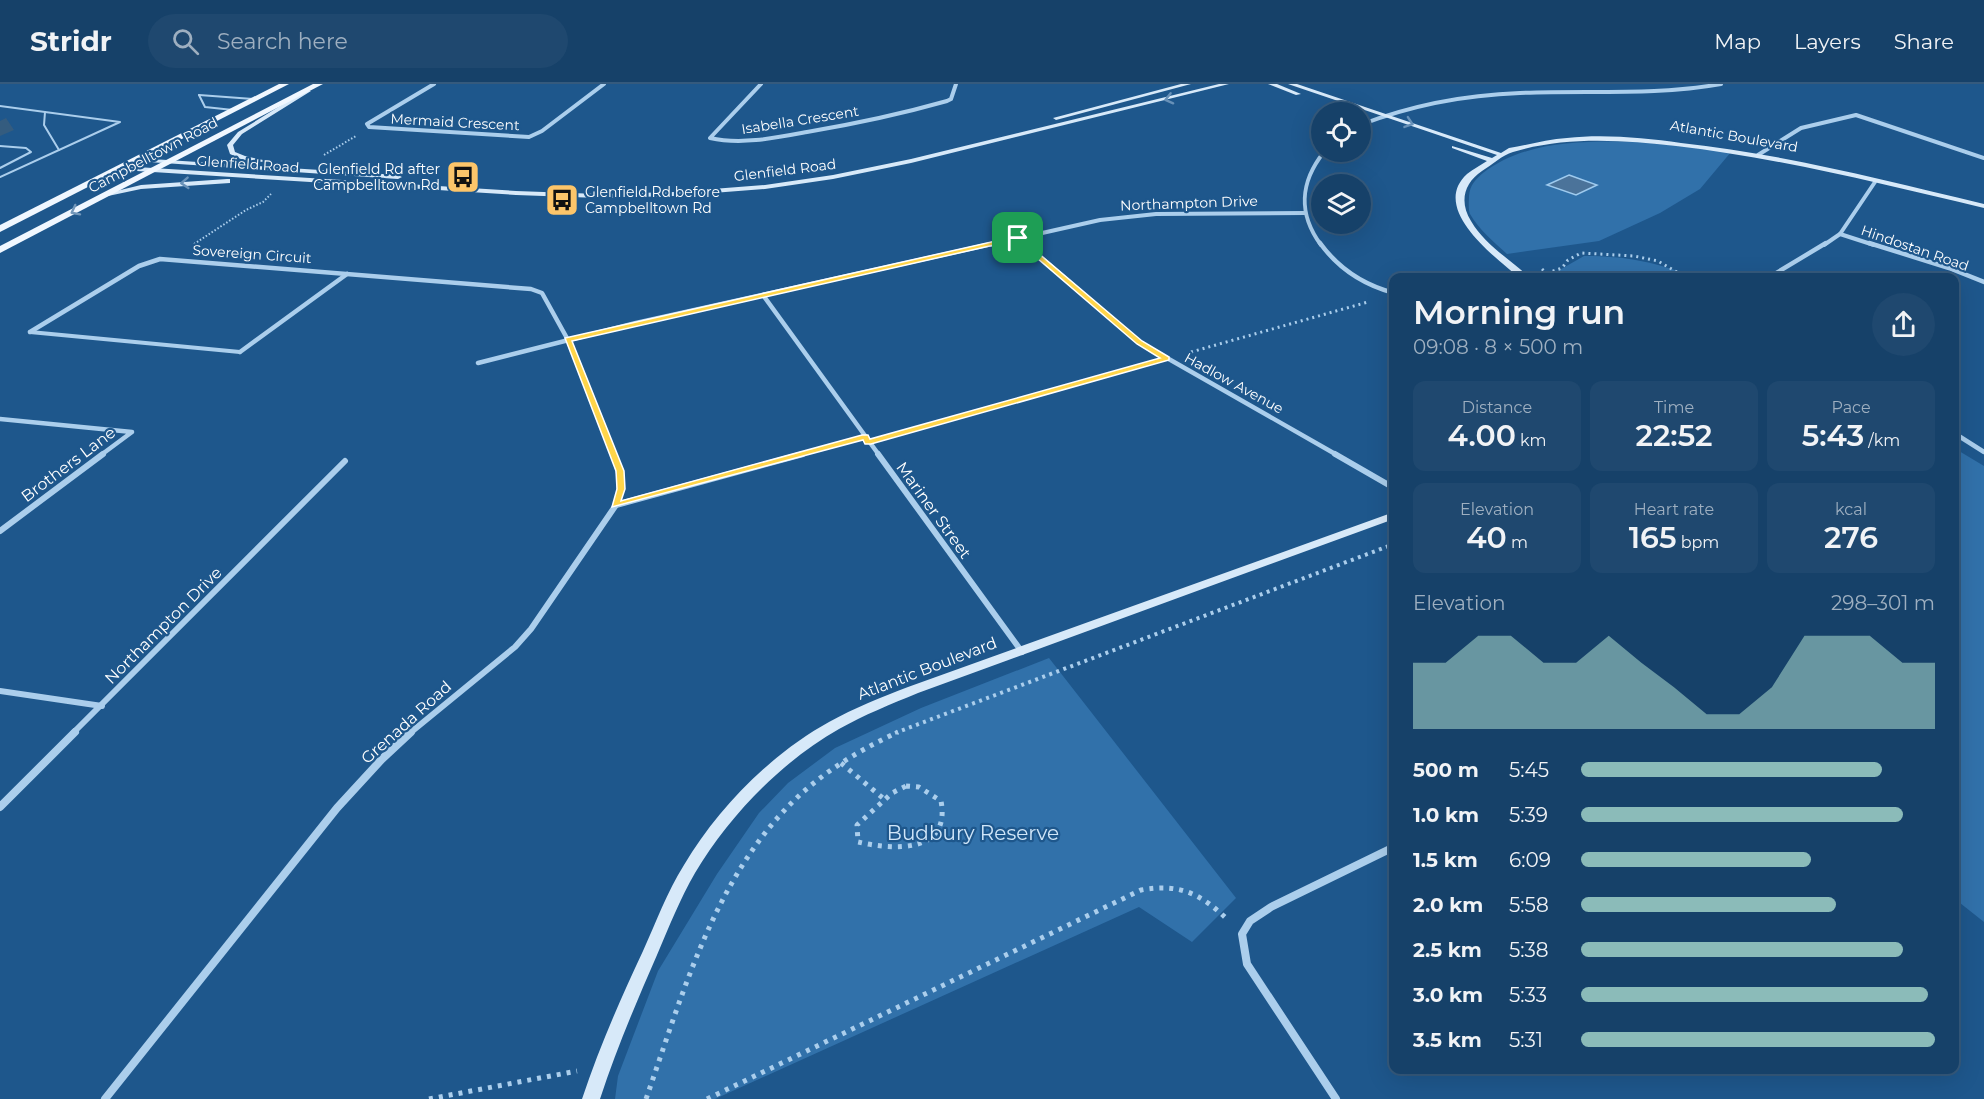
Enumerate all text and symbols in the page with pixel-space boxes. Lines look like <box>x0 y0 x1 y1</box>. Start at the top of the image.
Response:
search box <box>148 14 568 68</box>
text: Stridr <box>30 24 112 58</box>
icon: search <box>169 25 202 58</box>
text: Search here <box>217 28 348 55</box>
text: Map <box>1714 29 1761 54</box>
text: Layers <box>1794 29 1861 54</box>
text: Share <box>1894 29 1954 54</box>
one-way arrow <box>1164 91 1174 104</box>
street label: Isabella Crescent <box>740 102 860 138</box>
map controls <box>1311 102 1371 234</box>
button: locate <box>1311 102 1371 162</box>
street label: Mermaid Crescent <box>390 110 520 134</box>
street label: Campbelltown Road <box>85 113 221 197</box>
one-way arrow <box>1403 116 1414 129</box>
street label: Atlantic Boulevard <box>1669 116 1799 156</box>
street label: Glenfield Road <box>196 151 300 177</box>
street label: Glenfield Road <box>733 155 837 185</box>
bus stop icon: Glenfield Rd after Campbelltown Rd <box>445 159 481 195</box>
place label: Glenfield Rd after Campbelltown Rd <box>313 160 440 194</box>
button: layers <box>1311 174 1371 234</box>
one-way arrow <box>180 177 189 190</box>
bus stop icon: Glenfield Rd before Campbelltown Rd <box>544 182 580 218</box>
place label: Glenfield Rd before Campbelltown Rd <box>585 183 720 217</box>
street label: Northampton Drive <box>1120 192 1258 214</box>
one-way arrow <box>70 204 81 215</box>
pin <box>992 212 1043 263</box>
icon: arrive <box>1001 221 1034 254</box>
street label: Hindostan Road <box>1859 221 1971 275</box>
street label: Sovereign Circuit <box>192 241 312 267</box>
text: Morning run <box>1413 292 1625 332</box>
button: share <box>1872 293 1935 356</box>
text: 09:08 · 8 × 500 m <box>1413 335 1583 359</box>
street label: Hadlow Avenue <box>1181 348 1287 418</box>
text: Distance <box>1462 398 1532 417</box>
text: Time <box>1654 398 1694 417</box>
text: Pace <box>1831 398 1871 417</box>
text: 4.00 <box>1448 417 1516 454</box>
text: 22:52 <box>1635 417 1713 454</box>
text: 5:43 <box>1802 417 1864 454</box>
street label: Brothers Lane <box>17 423 119 506</box>
text: km <box>1516 431 1546 450</box>
text: /km <box>1864 431 1900 450</box>
street label: Mariner Street <box>892 458 975 563</box>
text: Elevation <box>1460 500 1534 519</box>
text: Heart rate <box>1634 500 1714 519</box>
text: kcal <box>1835 500 1867 519</box>
text: 40 <box>1466 519 1507 556</box>
text: 165 <box>1629 519 1676 556</box>
text: 276 <box>1824 519 1878 556</box>
text: m <box>1507 533 1528 552</box>
text: bpm <box>1676 533 1719 552</box>
street label: Northampton Drive <box>101 563 226 688</box>
text: Elevation <box>1413 591 1505 615</box>
text: 298–301 m <box>1831 591 1935 615</box>
street label: Atlantic Boulevard <box>855 633 1000 704</box>
street label: Grenada Road <box>357 677 455 768</box>
text: 500 m <box>1413 758 1479 782</box>
text: 5:45 <box>1509 758 1549 782</box>
text: 1.0 km <box>1413 803 1479 827</box>
text: 5:39 <box>1509 803 1548 827</box>
park label: Budbury Reserve <box>887 821 1059 845</box>
text: 1.5 km <box>1413 848 1478 872</box>
text: 6:09 <box>1509 848 1551 872</box>
text: 2.0 km <box>1413 893 1483 917</box>
text: 5:58 <box>1509 893 1549 917</box>
text: 2.5 km <box>1413 938 1482 962</box>
text: 5:38 <box>1509 938 1549 962</box>
text: 3.0 km <box>1413 983 1483 1007</box>
text: 5:33 <box>1509 983 1547 1007</box>
text: 3.5 km <box>1413 1028 1482 1052</box>
text: 5:31 <box>1509 1028 1543 1052</box>

